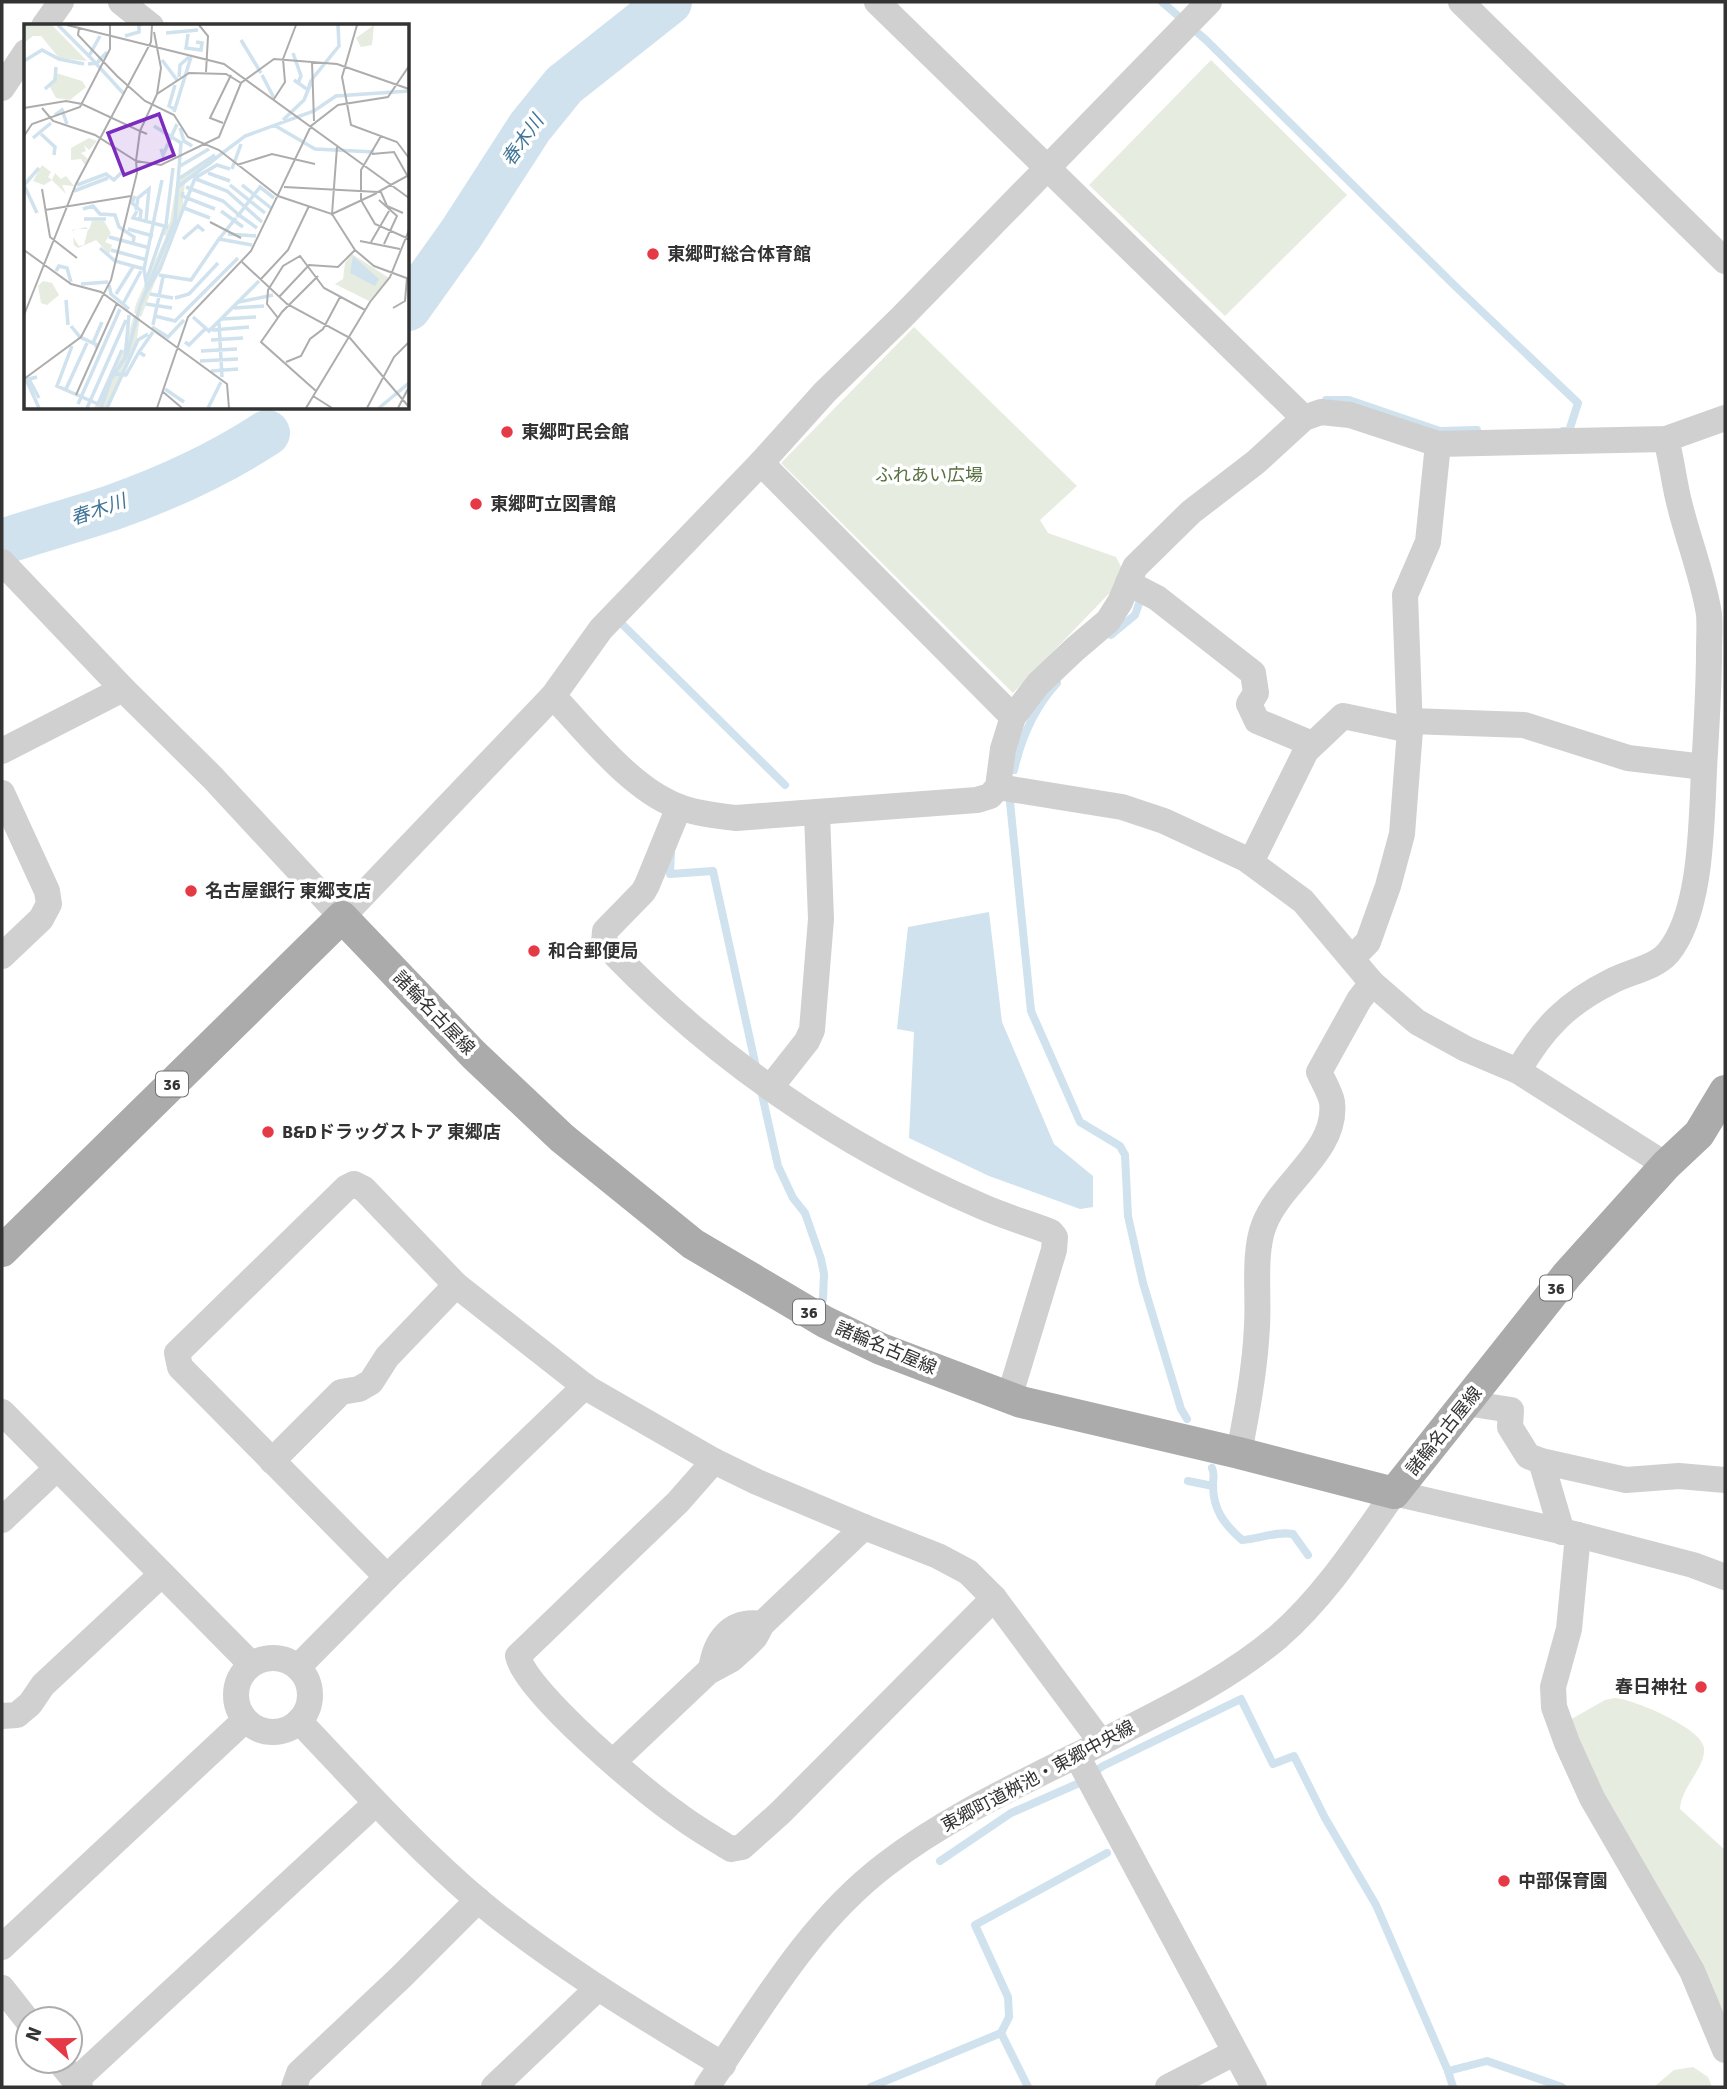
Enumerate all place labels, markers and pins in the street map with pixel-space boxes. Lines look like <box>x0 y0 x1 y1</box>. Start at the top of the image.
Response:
place label: 東郷町総合体育館 <box>667 243 811 265</box>
marker: 東郷町総合体育館 <box>645 246 661 262</box>
place label: 東郷町民会館 <box>521 421 629 443</box>
marker: 東郷町民会館 <box>499 424 515 440</box>
place label: 東郷町立図書館 <box>490 493 616 515</box>
marker: 東郷町立図書館 <box>468 496 484 512</box>
place label: 名古屋銀行 東郷支店 <box>205 880 371 902</box>
marker: 名古屋銀行 東郷支店 <box>183 883 199 899</box>
place label: 和合郵便局 <box>548 940 638 962</box>
marker: 和合郵便局 <box>526 943 542 959</box>
place label: B&Dドラッグストア 東郷店 <box>282 1121 501 1143</box>
marker: B&Dドラッグストア 東郷店 <box>260 1124 276 1140</box>
place label: 春日神社 <box>1615 1676 1687 1698</box>
marker: 春日神社 <box>1693 1679 1709 1695</box>
place label: 中部保育園 <box>1518 1870 1608 1892</box>
marker: 中部保育園 <box>1496 1873 1512 1889</box>

